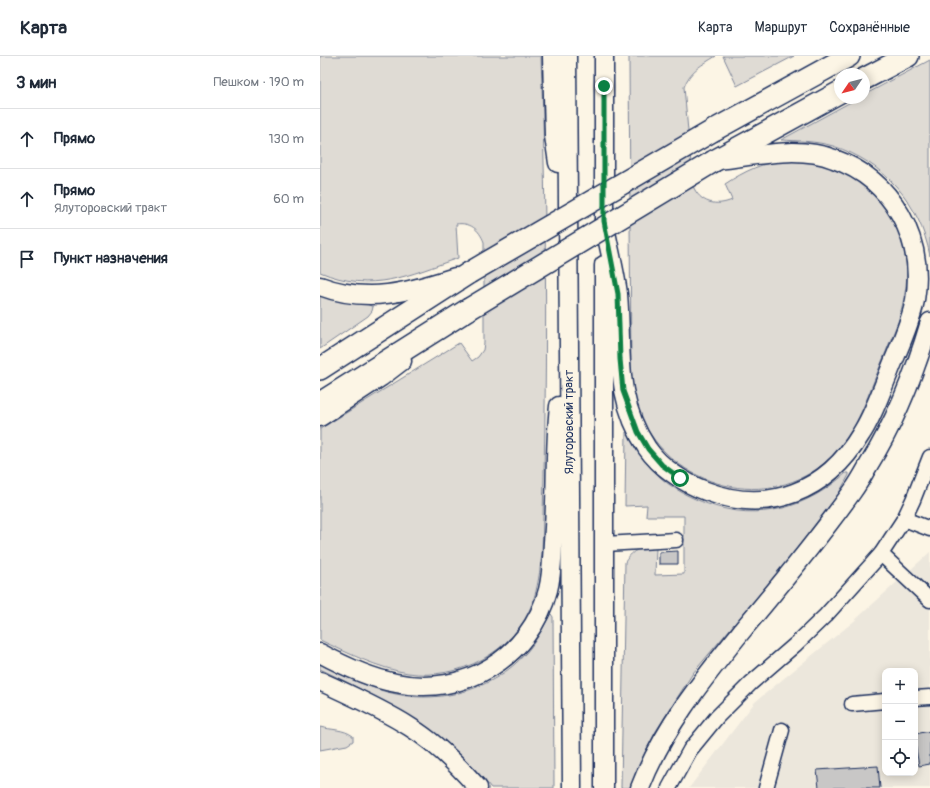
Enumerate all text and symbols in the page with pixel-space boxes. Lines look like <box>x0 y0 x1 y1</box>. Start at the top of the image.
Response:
text: Карта <box>20 16 67 40</box>
text: Карта <box>698 19 733 36</box>
text: Маршрут <box>755 19 807 36</box>
text: Сохранённые <box>829 19 910 36</box>
north arrow <box>834 68 870 104</box>
text: 3 мин <box>16 72 56 93</box>
text: Пешком · 190 m <box>213 74 304 90</box>
route end <box>595 77 613 95</box>
icon: ahead <box>16 128 38 150</box>
text: Прямо <box>54 129 95 148</box>
text: 130 m <box>268 131 304 147</box>
text: Прямо <box>54 181 95 200</box>
icon: ahead <box>16 188 38 210</box>
text: 60 m <box>273 191 304 207</box>
text: Ялуторовский тракт <box>54 200 167 216</box>
icon: arrive <box>16 248 38 270</box>
text: Пункт назначения <box>54 249 168 268</box>
street label: Ялуторовский тракт <box>562 370 577 474</box>
route start <box>671 469 689 487</box>
map controls <box>882 668 918 776</box>
button: + <box>882 668 918 704</box>
button: − <box>882 704 918 740</box>
button: locate <box>882 740 918 776</box>

